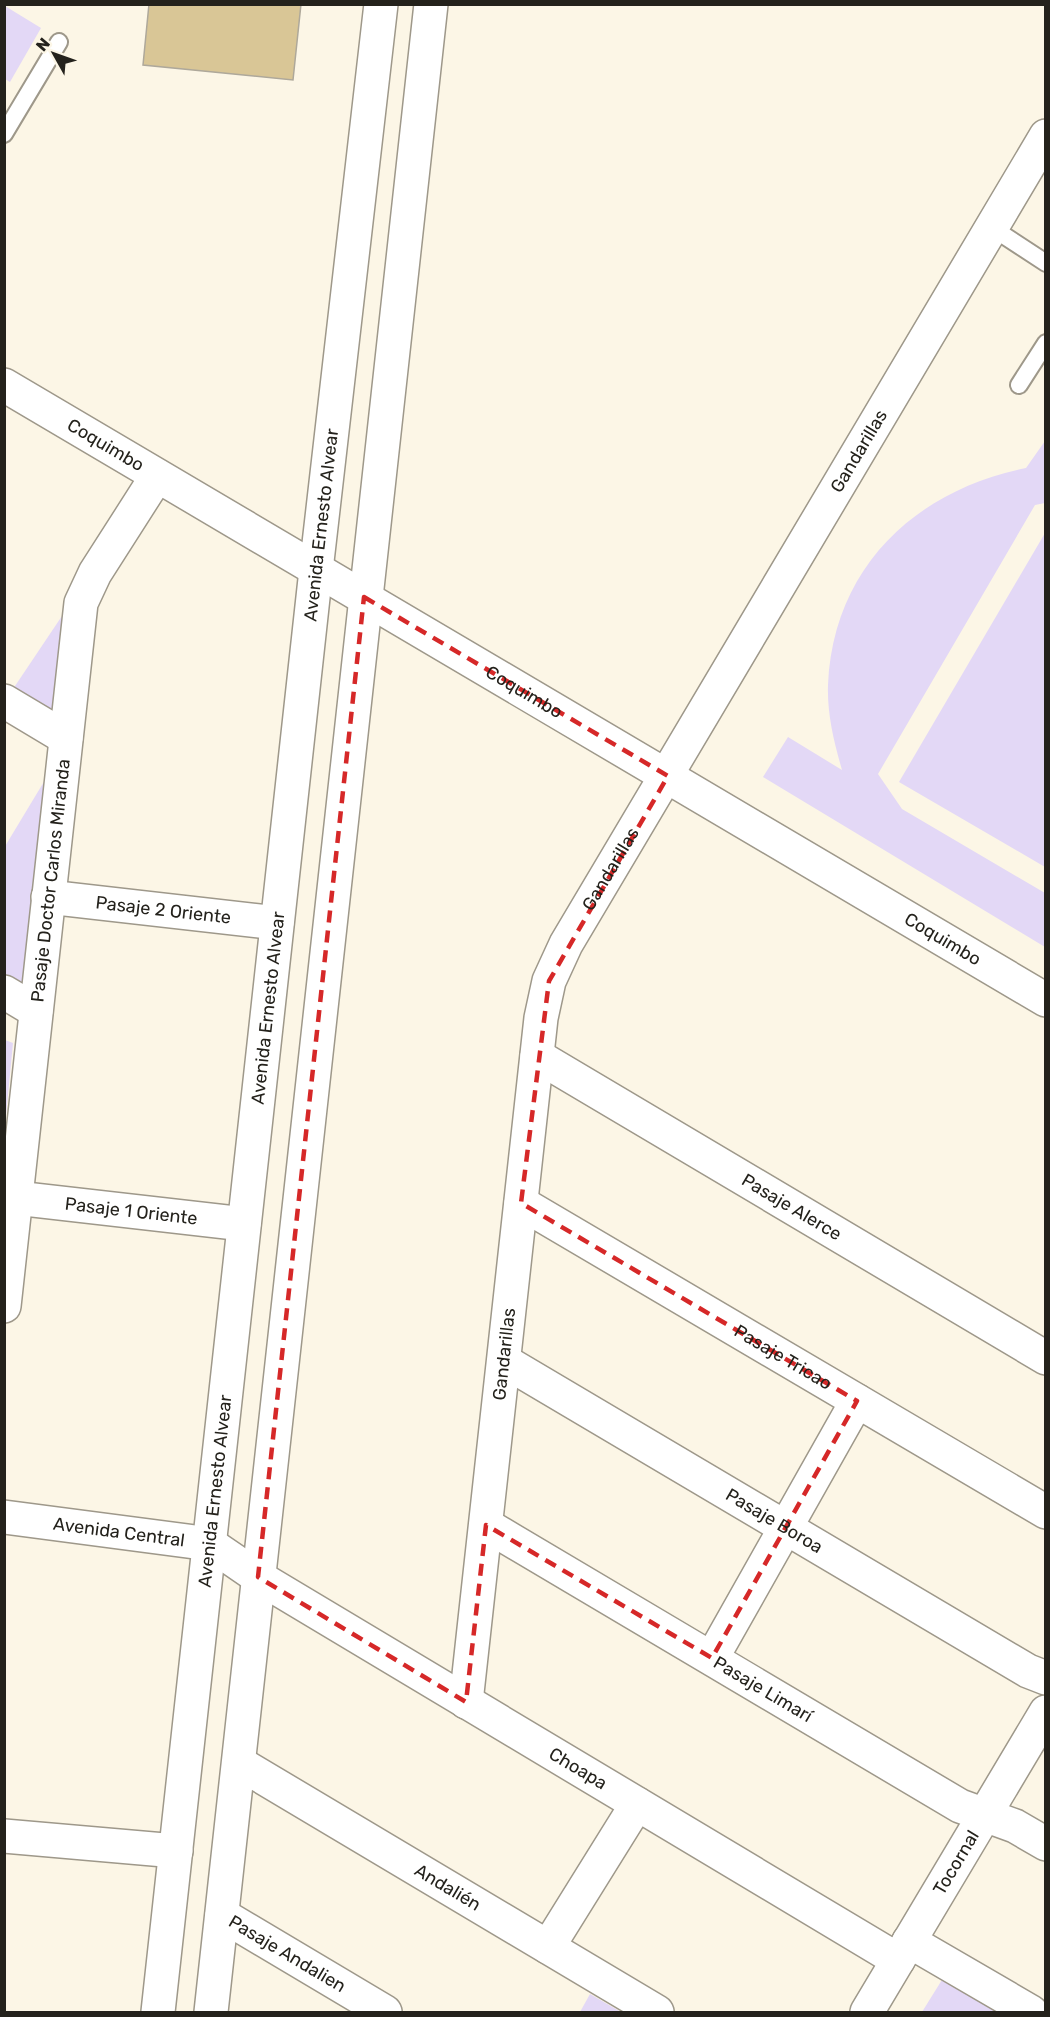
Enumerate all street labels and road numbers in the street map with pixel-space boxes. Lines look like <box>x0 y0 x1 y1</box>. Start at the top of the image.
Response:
street label: Gandarillas <box>826 406 892 497</box>
street label: Coquimbo <box>63 414 148 476</box>
street label: Avenida Ernesto Alvear <box>299 427 343 622</box>
street label: Coquimbo <box>482 661 567 723</box>
street label: Pasaje Doctor Carlos Miranda <box>26 758 75 1003</box>
street label: Gandarillas <box>577 823 644 914</box>
street label: Pasaje 2 Oriente <box>94 891 232 929</box>
street label: Coquimbo <box>900 908 985 970</box>
street label: Avenida Ernesto Alvear <box>247 910 290 1106</box>
street label: Pasaje Alerce <box>738 1169 846 1245</box>
street label: Pasaje 1 Oriente <box>64 1193 199 1230</box>
street label: Gandarillas <box>488 1307 520 1401</box>
street label: Pasaje Tricao <box>730 1320 836 1394</box>
street label: Avenida Ernesto Alvear <box>194 1393 237 1589</box>
street label: Pasaje Boroa <box>722 1484 827 1558</box>
street label: Avenida Central <box>52 1513 186 1552</box>
street label: Pasaje Limarí <box>709 1651 818 1728</box>
street label: Choapa <box>545 1743 611 1794</box>
street label: Tocornal <box>928 1826 984 1899</box>
street label: Andalién <box>411 1859 485 1916</box>
street label: Pasaje Andalien <box>225 1910 350 1997</box>

